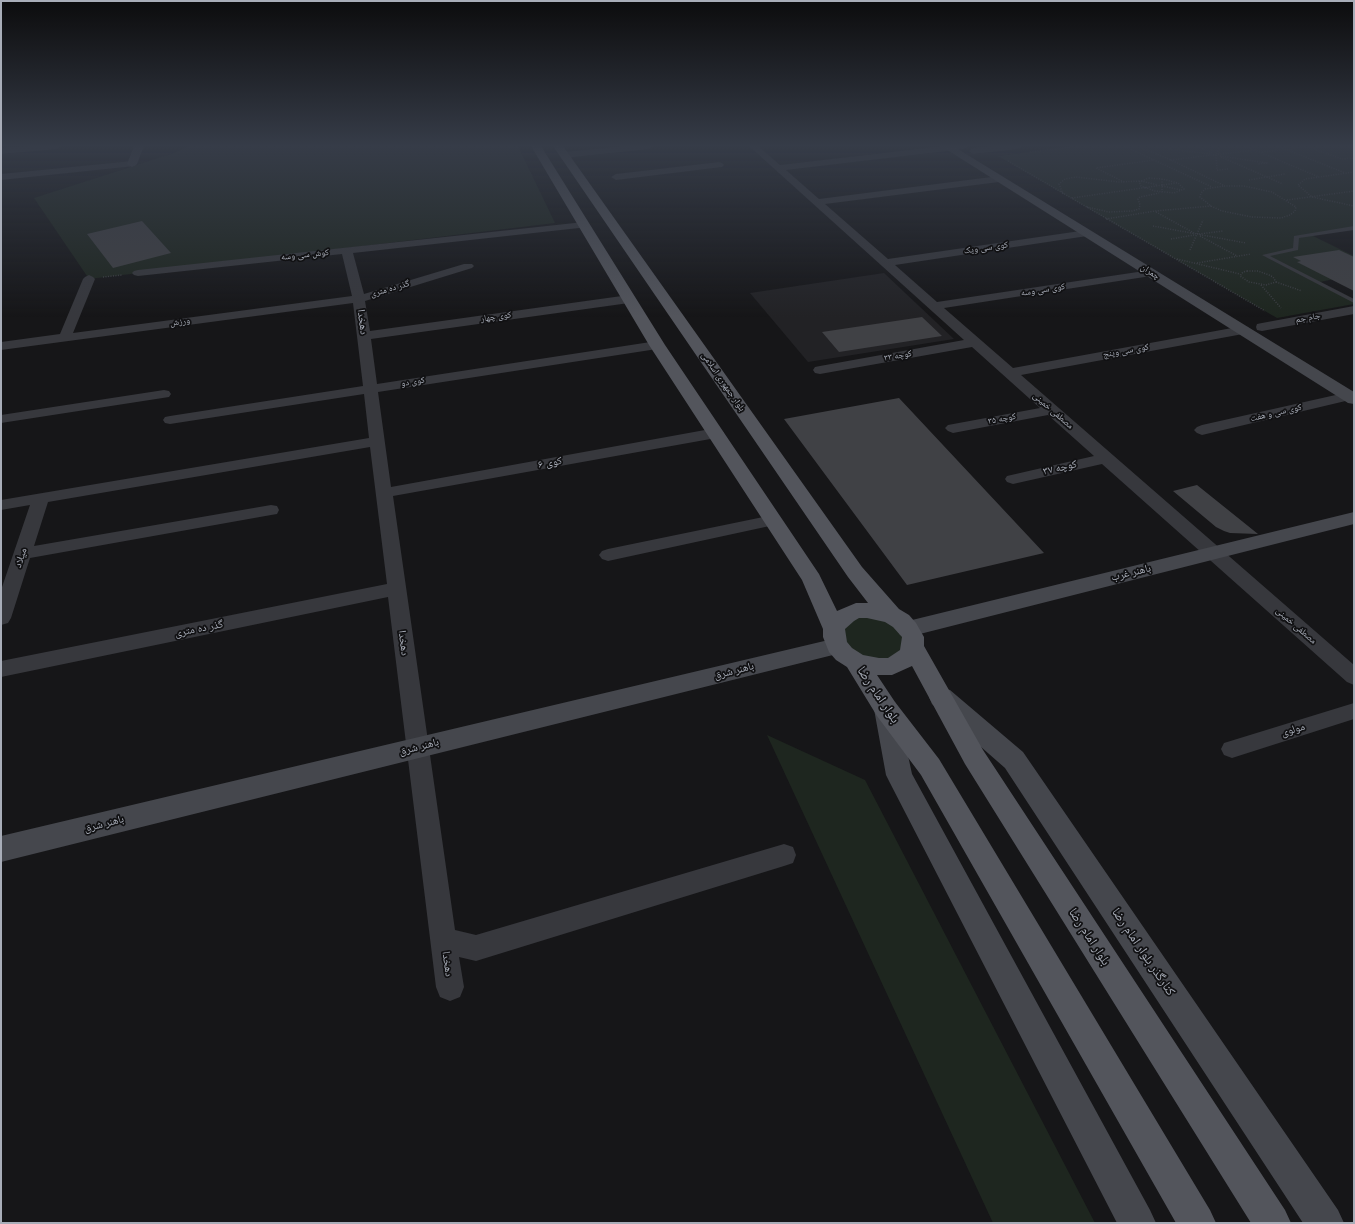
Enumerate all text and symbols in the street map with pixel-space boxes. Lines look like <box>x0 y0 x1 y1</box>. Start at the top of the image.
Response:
street label: کوی سی ویک <box>963 240 1009 256</box>
street label: کوش سی وسه <box>280 247 330 263</box>
street label: چمران <box>1138 262 1162 282</box>
street label: گذر ده متری <box>369 278 411 300</box>
street label: کوی سی وسه <box>1020 281 1066 299</box>
street label: دهخدا <box>354 309 370 335</box>
street label: کوی چهار <box>480 310 512 324</box>
street label: جام جم <box>1295 310 1321 326</box>
street label: ورزش <box>169 315 191 329</box>
street label: کوی سی وپنج <box>1102 342 1150 360</box>
street label: کوچه ۳۳ <box>883 348 913 364</box>
street label: بلوار جمهوری اسلامی <box>699 351 747 413</box>
street label: کوی دو <box>400 375 426 389</box>
street label: مصطفی خمینی <box>1030 390 1076 432</box>
street label: کوی سی و هفت <box>1249 402 1303 424</box>
street label: کوچه ۳۵ <box>987 411 1017 427</box>
street label: کوی ۶ <box>537 454 563 472</box>
street label: کوچه ۳۷ <box>1042 458 1078 478</box>
street label: میلاد <box>12 546 30 570</box>
street label: باهنر غرب <box>1110 562 1152 584</box>
street label: مصطفی خمینی <box>1273 605 1319 647</box>
street label: گذر ده متری <box>174 618 224 640</box>
street label: دهخدا <box>395 630 411 656</box>
street label: باهنر شرق <box>713 660 755 682</box>
street label: بلوار امام رضا <box>853 664 903 726</box>
street label: مولوی <box>1279 720 1307 740</box>
street label: باهنر شرق <box>398 736 440 758</box>
street label: باهنر شرق <box>83 813 125 835</box>
street label: بلوار امام رضا <box>1065 905 1113 969</box>
street label: کنارگذر بلوار امام رضا <box>1108 905 1178 999</box>
street label: دهخدا <box>439 951 455 977</box>

